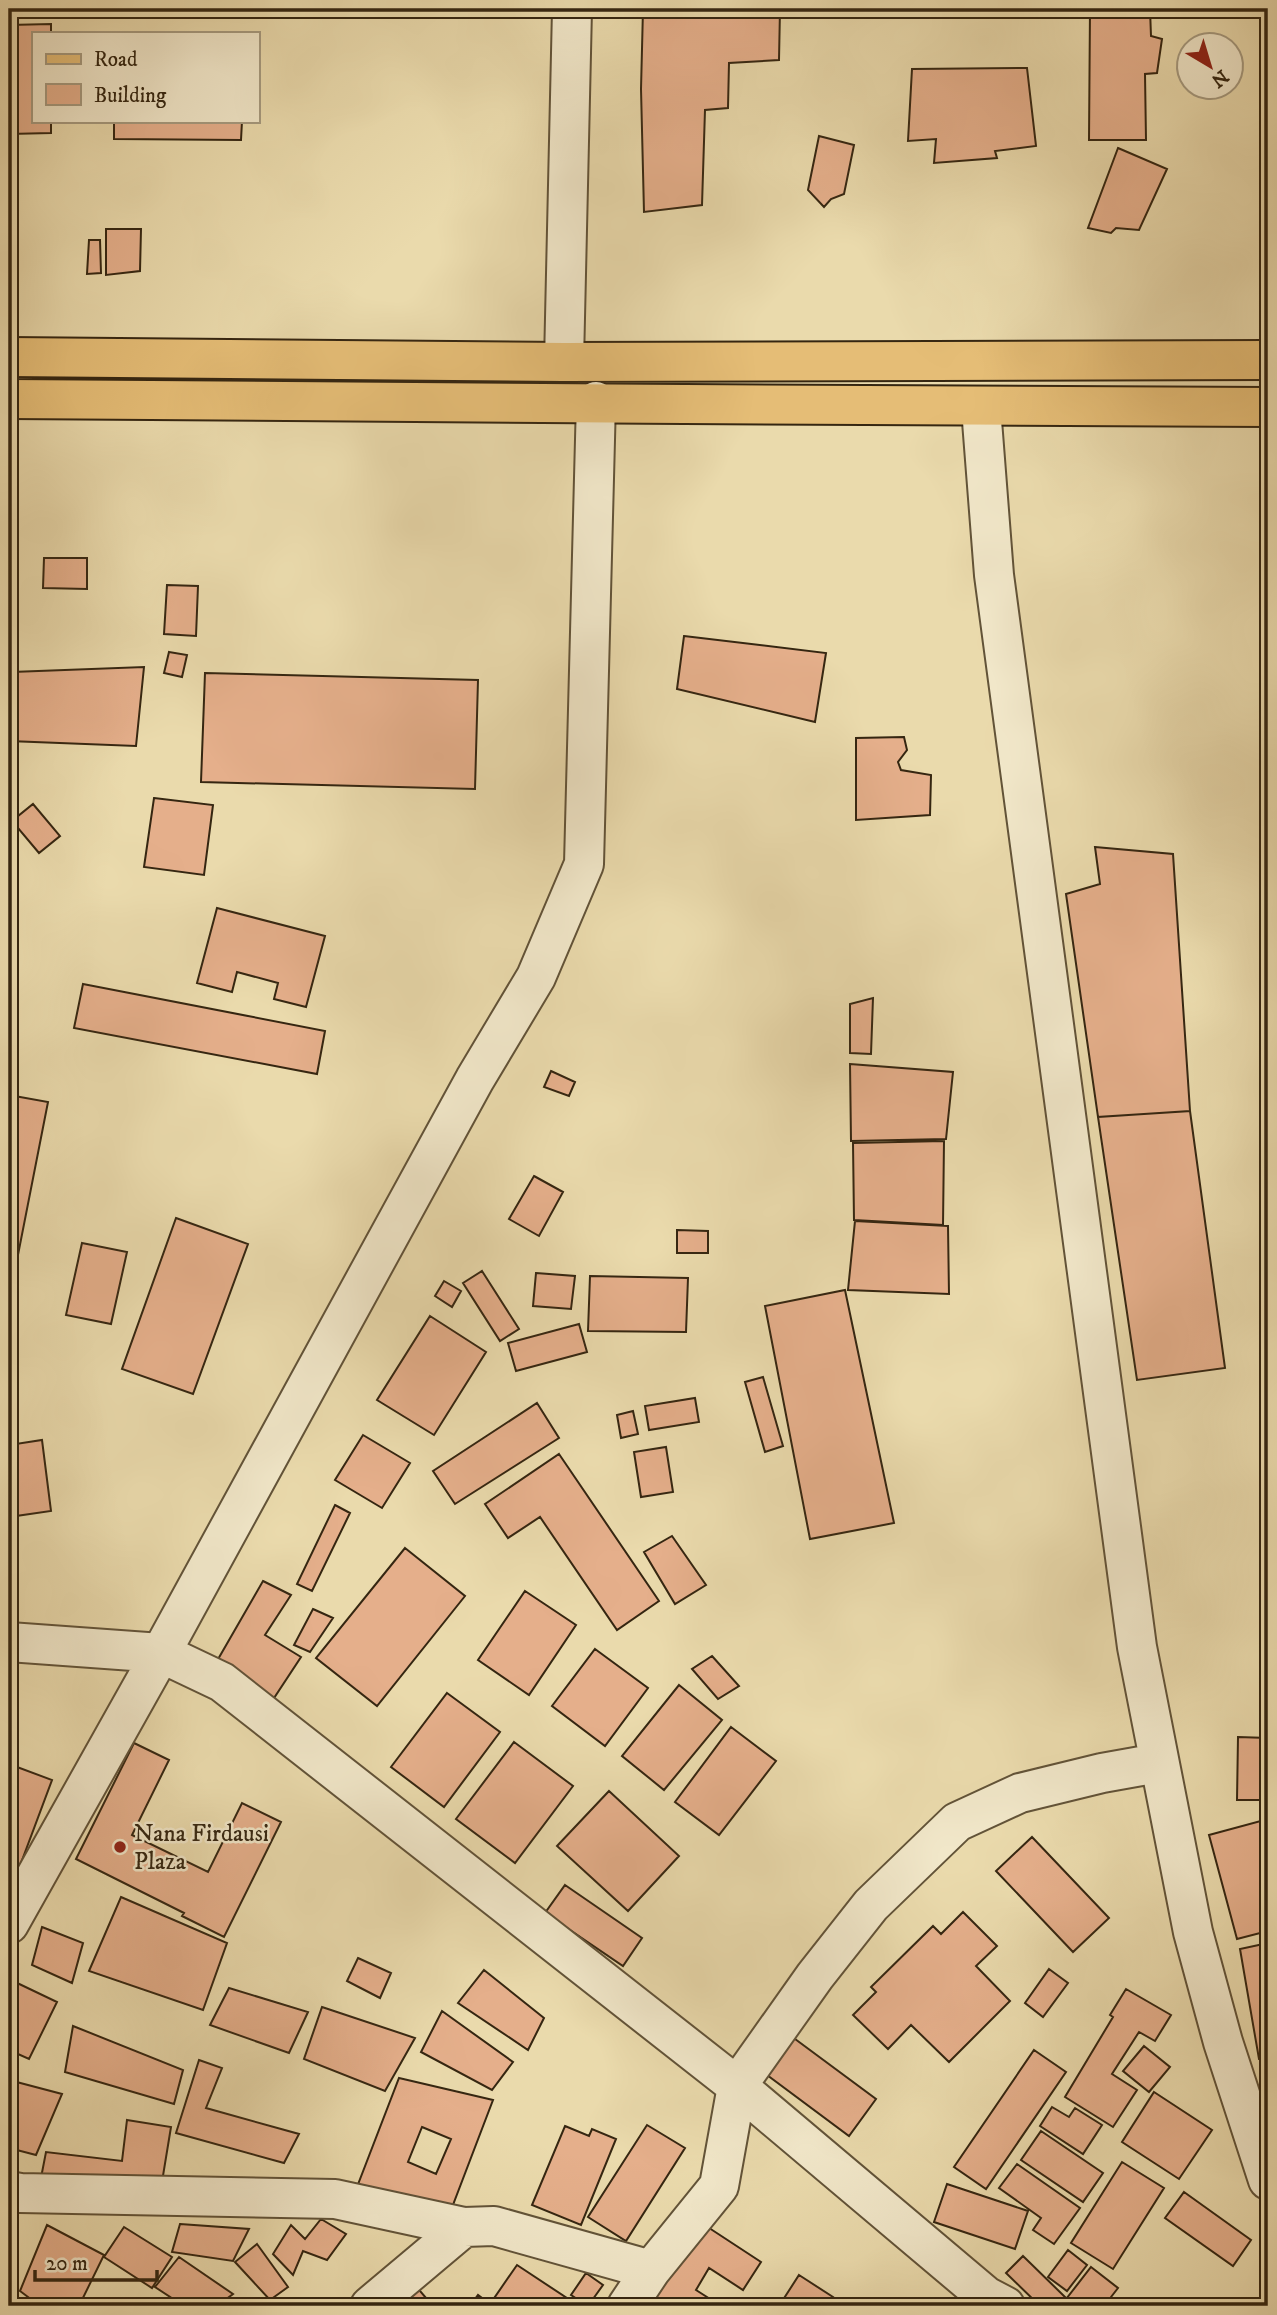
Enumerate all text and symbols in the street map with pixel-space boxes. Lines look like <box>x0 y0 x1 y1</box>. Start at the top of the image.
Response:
legend <box>32 32 259 122</box>
north arrow <box>1176 32 1246 102</box>
text: Road <box>94 47 138 73</box>
text: N <box>1206 64 1233 92</box>
text: Building <box>94 83 167 109</box>
place label: Nana Firdausi Plaza <box>134 1819 269 1877</box>
marker: Nana Firdausi Plaza <box>112 1839 128 1855</box>
scale bar <box>35 2238 158 2282</box>
text: 20 m <box>46 2251 88 2277</box>

